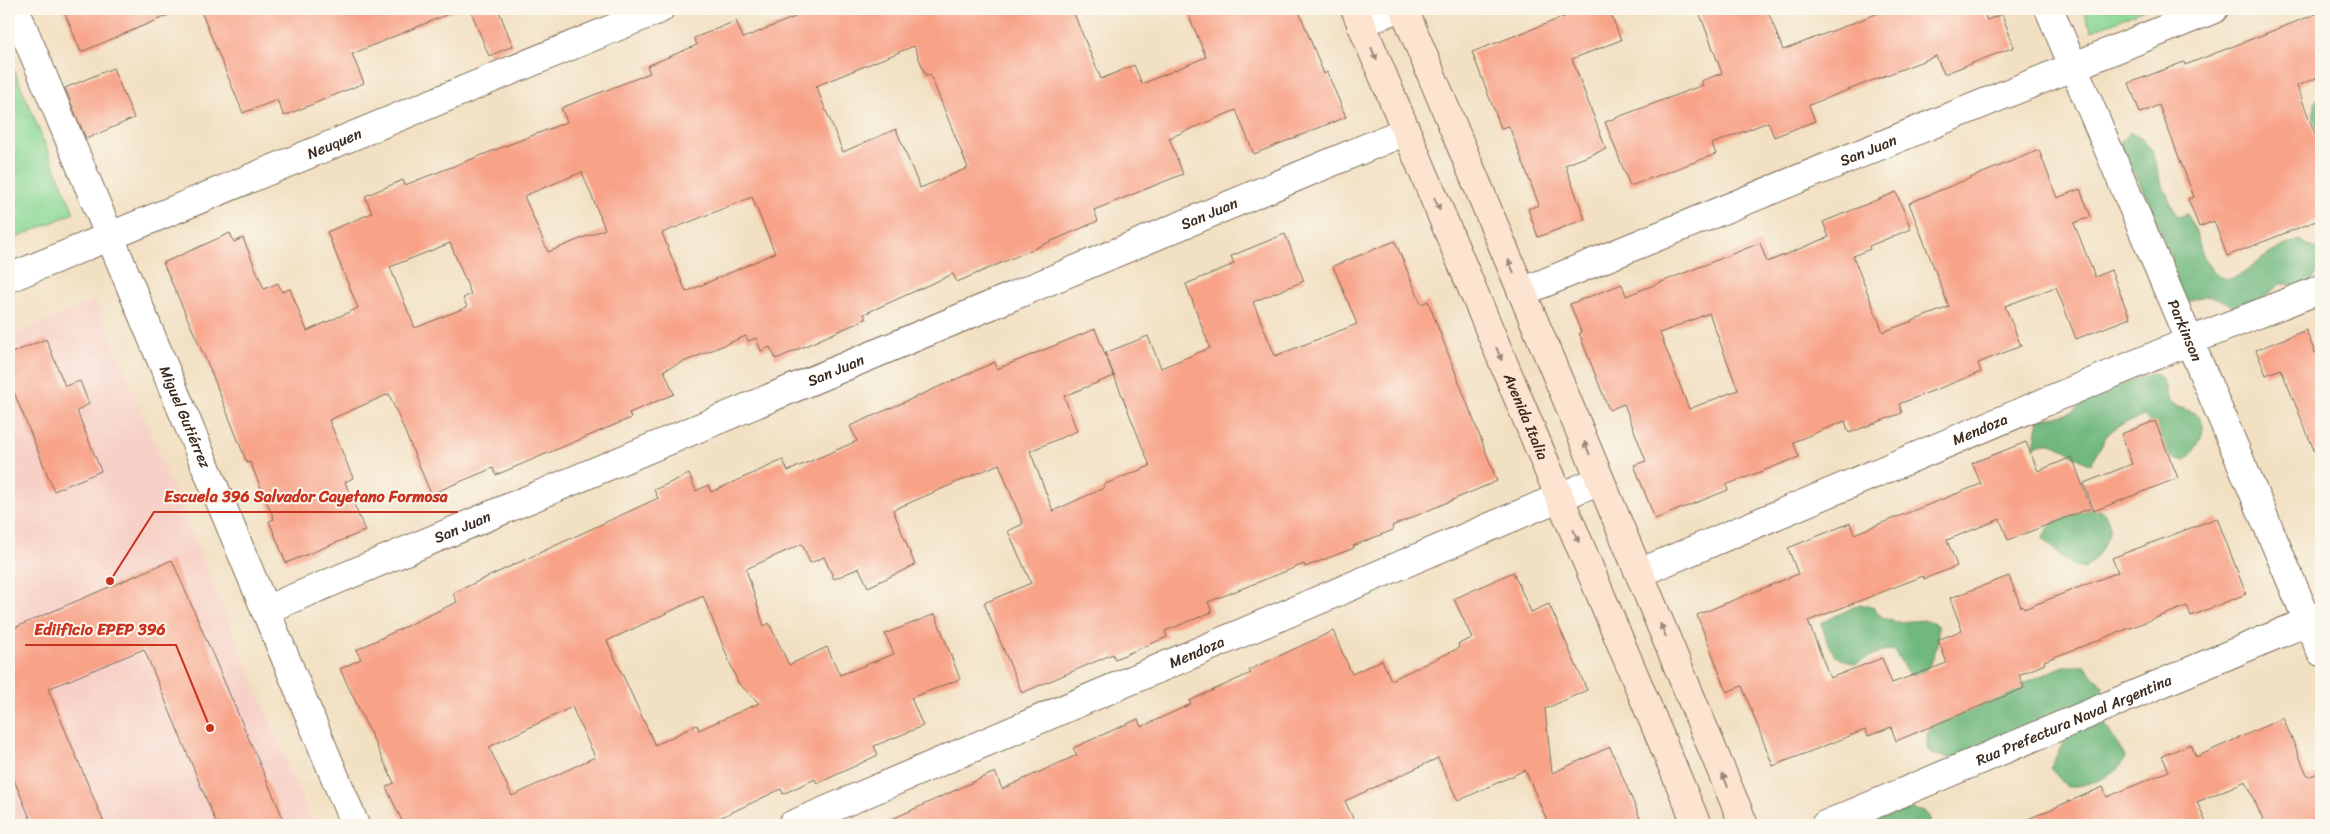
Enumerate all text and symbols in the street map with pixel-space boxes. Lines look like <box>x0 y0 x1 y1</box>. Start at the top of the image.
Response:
one-way arrow <box>1370 47 1378 61</box>
street label: Neuquen <box>303 121 366 167</box>
street label: San Juan <box>1836 127 1901 174</box>
street label: San Juan <box>1177 190 1242 237</box>
one-way arrow <box>1433 197 1441 211</box>
one-way arrow <box>1507 258 1514 273</box>
street label: Parkinson <box>2160 295 2210 366</box>
one-way arrow <box>1496 346 1504 361</box>
street label: San Juan <box>803 347 868 394</box>
street label: Miguel Gutiérrez <box>152 361 218 473</box>
street label: Avenida Italia <box>1496 368 1556 465</box>
street label: Mendoza <box>1948 406 2012 453</box>
one-way arrow <box>1583 440 1591 455</box>
callout: Escuela 396 Salvador Cayetano Formosa <box>154 481 458 512</box>
text: Escuela 396 Salvador Cayetano Formosa <box>164 482 448 511</box>
street label: San Juan <box>430 504 495 551</box>
one-way arrow <box>1572 529 1580 543</box>
callout: Ediificio EPEP 396 <box>25 614 176 645</box>
text: Ediificio EPEP 396 <box>34 615 166 644</box>
one-way arrow <box>1659 622 1667 637</box>
street label: Mendoza <box>1165 629 1229 676</box>
street label: Rua Prefectura Naval Argentina <box>1972 667 2176 773</box>
one-way arrow <box>1721 773 1729 787</box>

